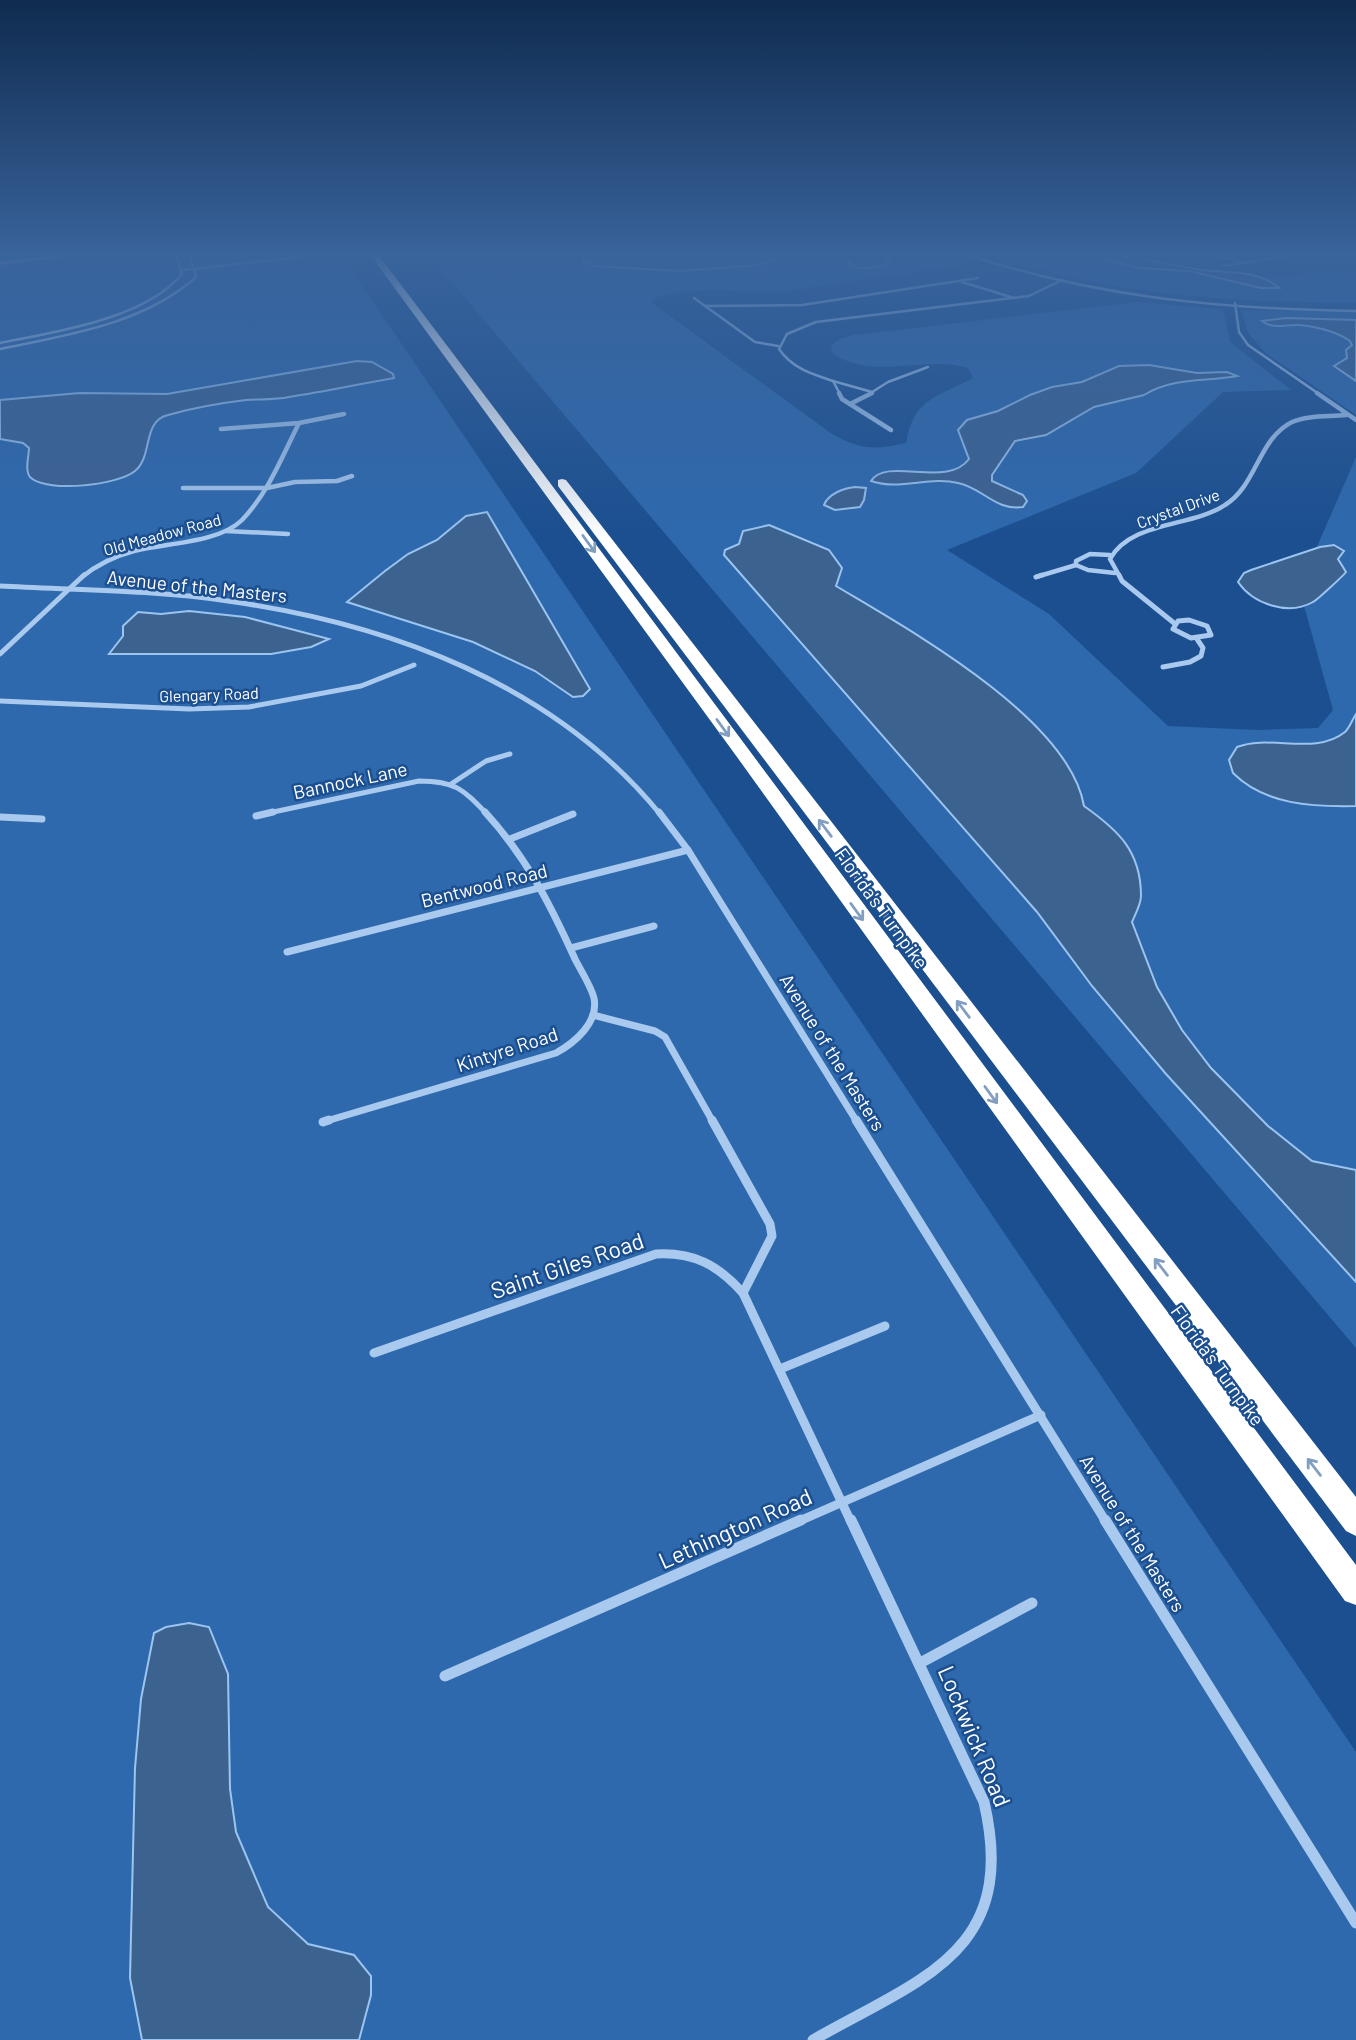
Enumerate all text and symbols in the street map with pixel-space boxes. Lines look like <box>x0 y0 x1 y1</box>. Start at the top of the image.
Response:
street label: Crystal Drive <box>1134 484 1222 532</box>
street label: Old Meadow Road <box>101 509 223 559</box>
one-way arrow <box>582 534 596 553</box>
street label: Avenue of the Masters <box>106 565 288 607</box>
street label: Glengary Road <box>159 683 259 705</box>
one-way arrow <box>716 718 730 737</box>
street label: Bannock Lane <box>291 757 409 803</box>
one-way arrow <box>817 819 832 838</box>
street label: Florida's Turnpike <box>830 843 934 973</box>
street label: Bentwood Road <box>418 858 550 912</box>
one-way arrow <box>849 902 864 920</box>
street label: Avenue of the Masters <box>775 969 891 1135</box>
one-way arrow <box>955 1000 970 1019</box>
street label: Kintyre Road <box>453 1022 561 1076</box>
one-way arrow <box>983 1086 998 1104</box>
street label: Saint Giles Road <box>487 1226 647 1304</box>
one-way arrow <box>1153 1259 1168 1277</box>
street label: Florida's Turnpike <box>1166 1300 1270 1430</box>
street label: Avenue of the Masters <box>1075 1450 1191 1616</box>
one-way arrow <box>1307 1458 1322 1477</box>
street label: Lethington Road <box>654 1482 816 1574</box>
street label: Lockwick Road <box>933 1661 1017 1811</box>

